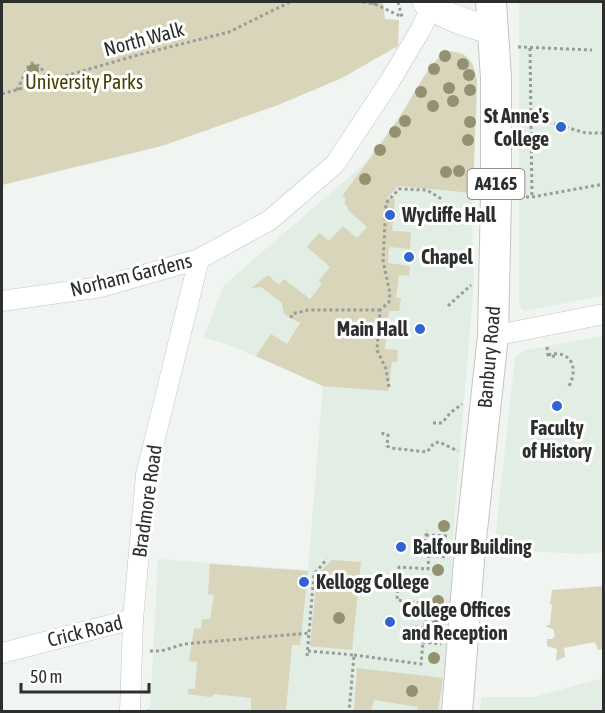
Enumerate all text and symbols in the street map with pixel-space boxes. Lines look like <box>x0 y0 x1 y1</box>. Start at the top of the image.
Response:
street label: North Walk <box>101 17 187 60</box>
park label: University Parks <box>25 70 143 93</box>
place label: St Anne's College <box>484 104 549 150</box>
marker: St Anne's College <box>554 120 568 134</box>
road number: A4165 <box>468 169 524 199</box>
place label: Wycliffe Hall <box>401 203 497 226</box>
marker: Wycliffe Hall <box>383 208 397 222</box>
place label: Chapel <box>421 245 474 268</box>
street label: Norham Gardens <box>68 248 194 301</box>
marker: Chapel <box>402 250 416 264</box>
street label: Banbury Road <box>473 305 504 409</box>
place label: Main Hall <box>337 317 409 340</box>
marker: Main Hall <box>413 322 427 336</box>
marker: Faculty of History <box>550 399 564 413</box>
place label: Faculty of History <box>522 416 593 462</box>
street label: Bradmore Road <box>127 443 166 559</box>
place label: Balfour Building <box>413 535 532 558</box>
marker: Balfour Building <box>394 540 408 554</box>
place label: Kellogg College <box>316 570 429 593</box>
marker: Kellogg College <box>297 575 311 589</box>
place label: College Offices and Reception <box>402 598 511 644</box>
street label: Crick Road <box>45 610 125 651</box>
marker: College Offices and Reception <box>383 615 397 629</box>
scale bar <box>21 656 148 694</box>
text: 50 m <box>30 666 62 687</box>

